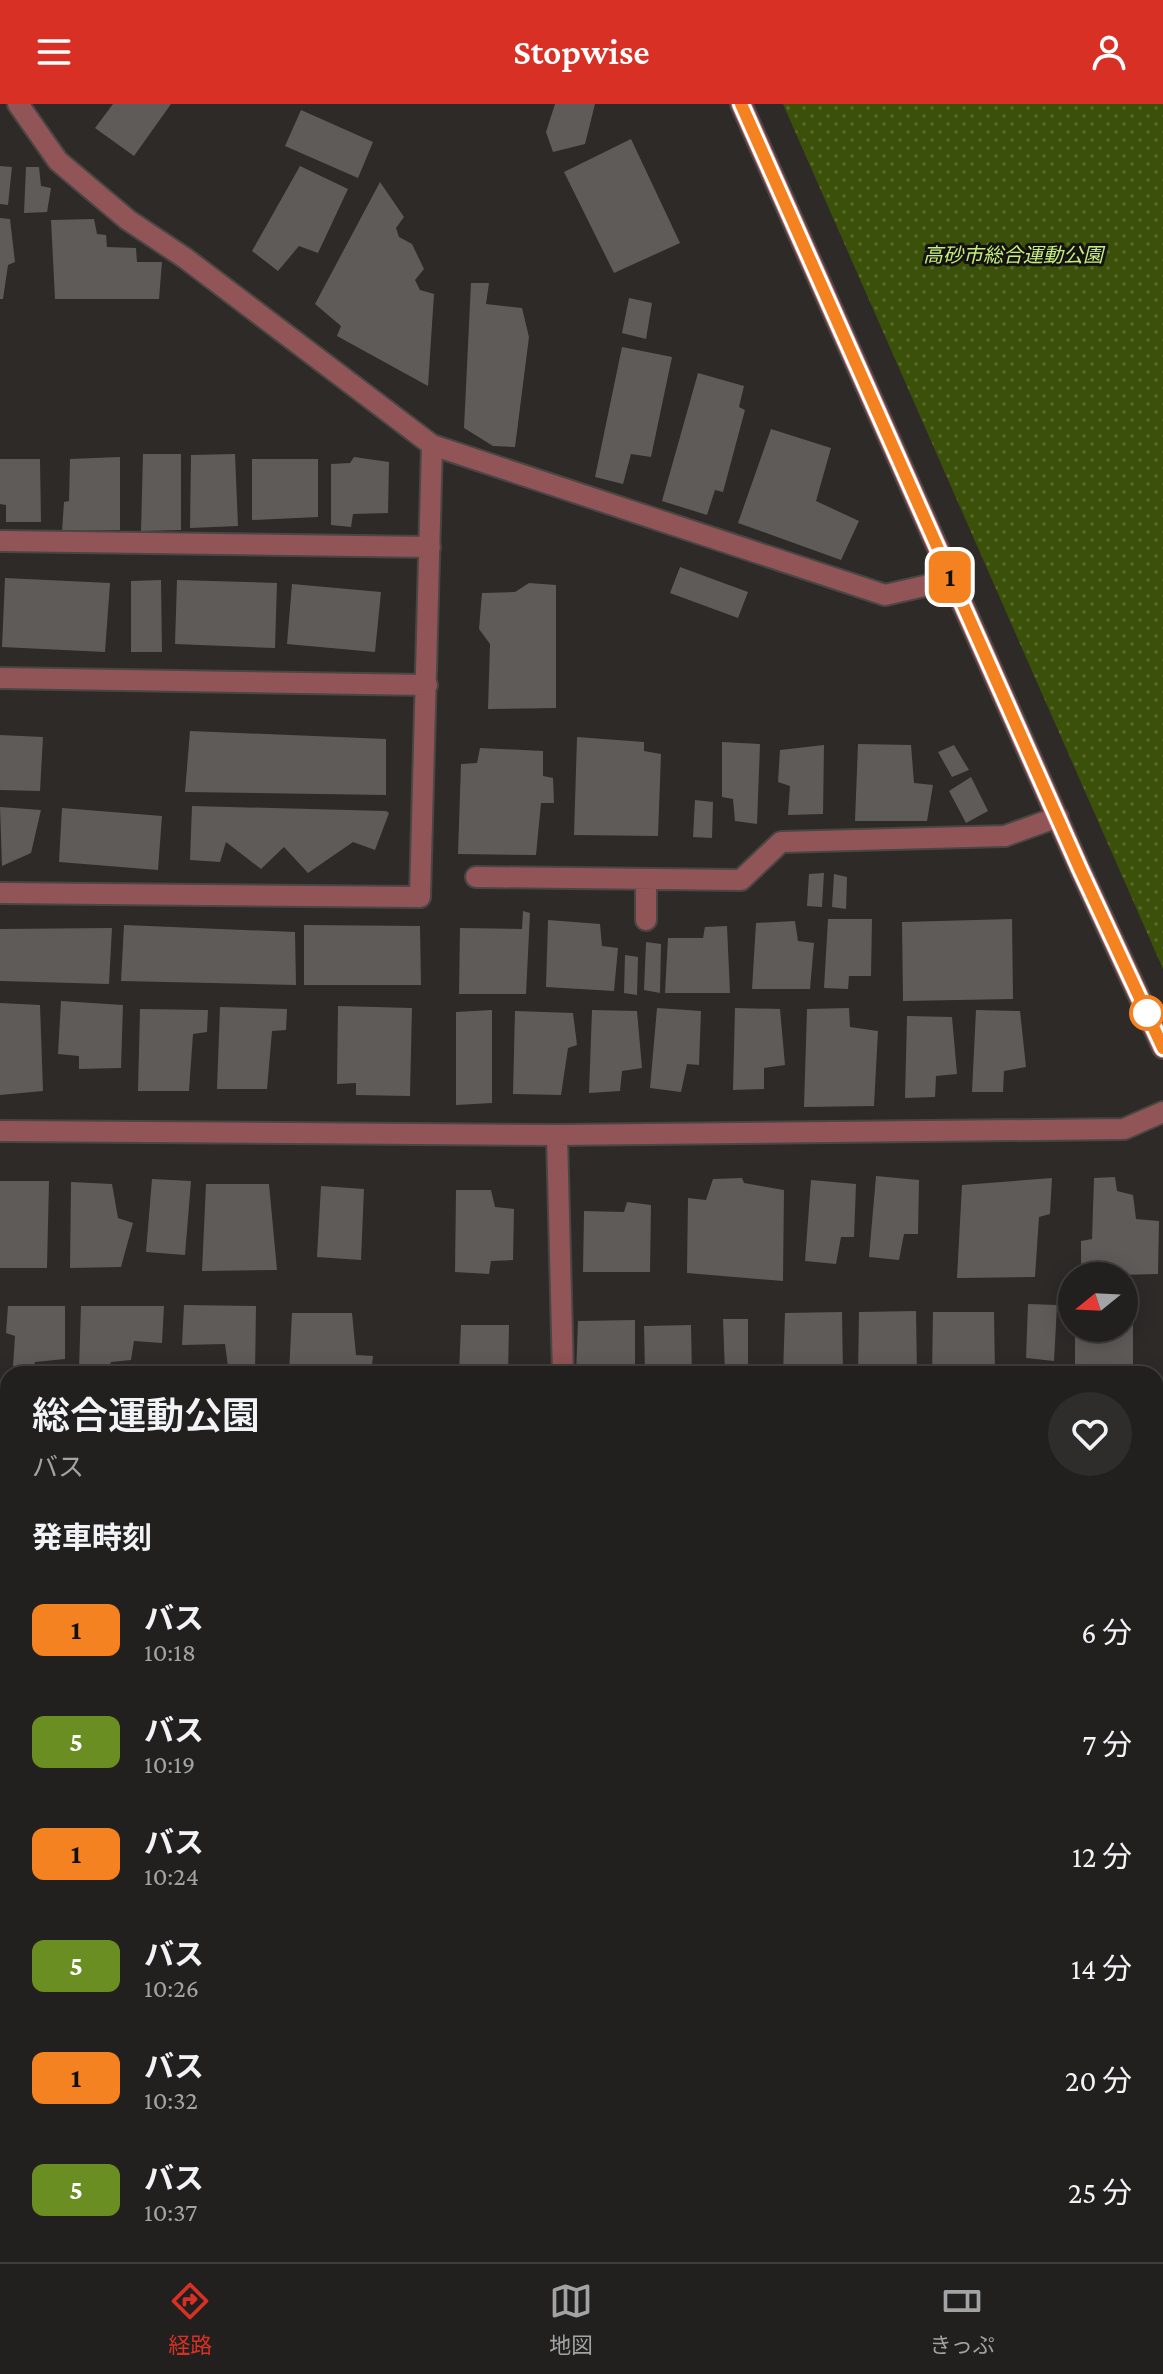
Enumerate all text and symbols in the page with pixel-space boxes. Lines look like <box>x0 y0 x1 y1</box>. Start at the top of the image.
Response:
icon: menu <box>32 30 76 74</box>
icon: person <box>1087 30 1131 74</box>
text: Stopwise <box>513 32 650 72</box>
park label: 高砂市総合運動公園 <box>923 244 1106 266</box>
line badge: 1 <box>924 551 976 603</box>
text: 1 <box>945 561 955 592</box>
unlabelled marker <box>1130 996 1163 1030</box>
north arrow <box>1058 1262 1138 1342</box>
map controls <box>1058 1262 1138 1342</box>
button: heart <box>1048 1392 1132 1476</box>
text: 総合運動公園 <box>32 1395 260 1437</box>
text: バス <box>32 1453 84 1482</box>
text: 発車時刻 <box>32 1521 152 1554</box>
text: バス <box>144 1602 204 1635</box>
text: 1 <box>71 1614 81 1645</box>
text: 6 分 <box>1081 1616 1132 1649</box>
text: 10:18 <box>144 1638 196 1667</box>
text: バス <box>144 1714 204 1747</box>
text: 5 <box>69 1726 83 1757</box>
text: 7 分 <box>1083 1728 1132 1761</box>
text: 10:19 <box>144 1750 195 1779</box>
text: バス <box>144 1826 204 1859</box>
text: 1 <box>71 1838 81 1869</box>
text: 12 分 <box>1072 1840 1132 1873</box>
text: 10:24 <box>144 1862 199 1891</box>
text: バス <box>144 1938 204 1971</box>
text: 5 <box>69 1950 83 1981</box>
text: 14 分 <box>1071 1952 1132 1985</box>
text: 10:26 <box>144 1974 199 2003</box>
text: バス <box>144 2050 204 2083</box>
text: 1 <box>71 2062 81 2093</box>
text: 20 分 <box>1065 2064 1132 2097</box>
text: 10:32 <box>144 2086 198 2115</box>
text: バス <box>144 2162 204 2195</box>
text: 5 <box>69 2174 83 2205</box>
text: 25 分 <box>1068 2176 1132 2209</box>
text: 10:37 <box>144 2198 197 2227</box>
tab: 経路 <box>168 2279 212 2359</box>
tab: 地図 <box>549 2279 593 2359</box>
tab: きっぷ <box>930 2279 995 2359</box>

